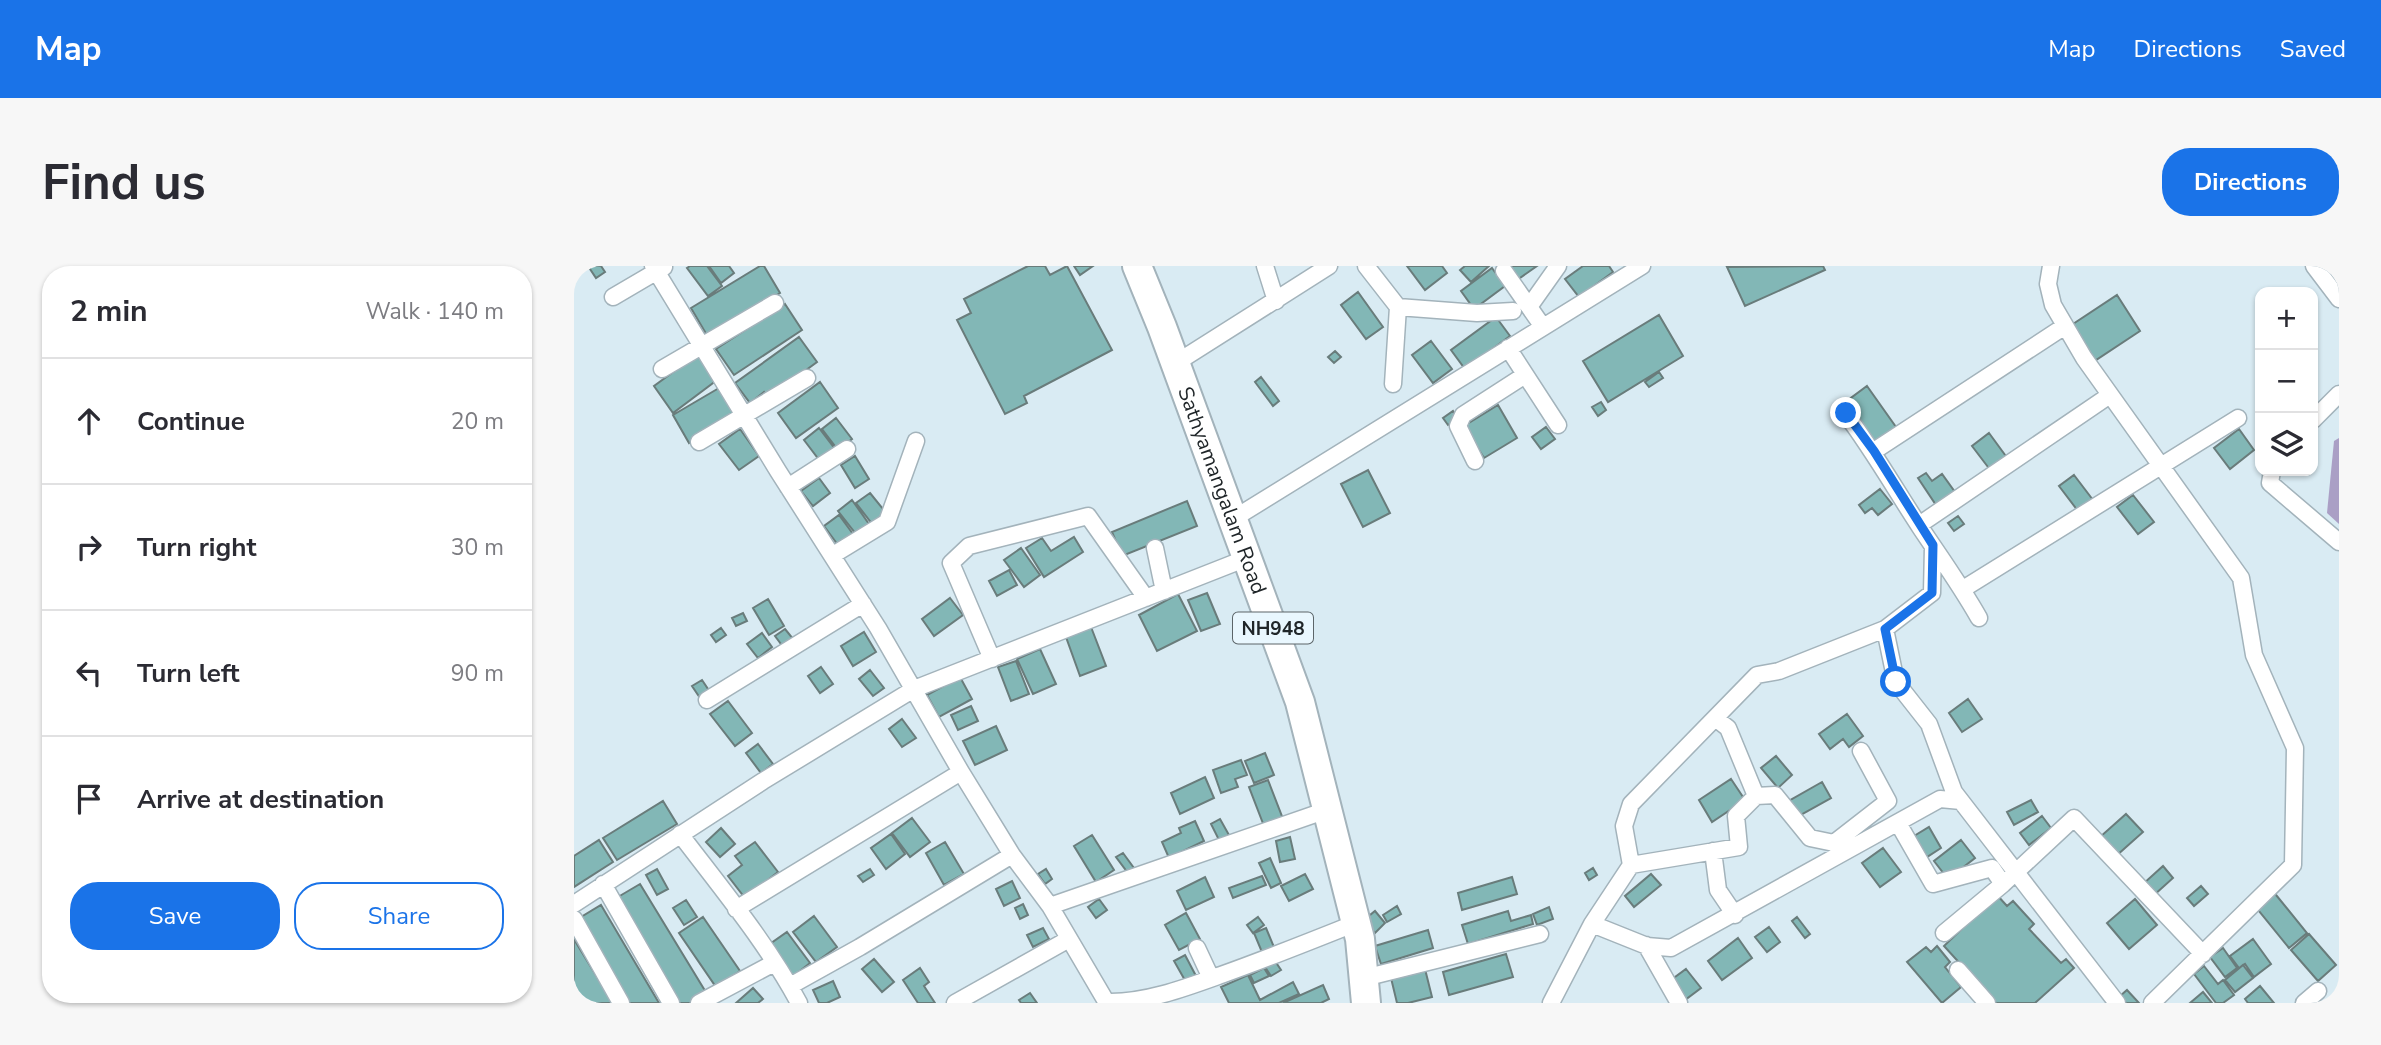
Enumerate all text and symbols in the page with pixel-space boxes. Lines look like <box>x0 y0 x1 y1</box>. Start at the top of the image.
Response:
text: Map <box>35 27 102 72</box>
text: Map <box>2048 33 2095 65</box>
text: Directions <box>2133 33 2242 65</box>
text: Saved <box>2280 33 2346 65</box>
button: Directions <box>2162 148 2339 216</box>
text: Find us <box>42 149 206 216</box>
map controls <box>2255 287 2318 476</box>
button: + <box>2255 287 2318 350</box>
text: 2 min <box>70 291 148 332</box>
text: Walk · 140 m <box>365 296 504 327</box>
button: − <box>2255 350 2318 413</box>
street label: Sathyamangalam Road <box>1171 383 1273 598</box>
route end <box>1830 397 1861 428</box>
icon: ahead <box>70 402 108 440</box>
text: Continue <box>137 404 245 439</box>
text: 20 m <box>451 406 504 437</box>
button: layers <box>2255 413 2318 476</box>
icon: right <box>70 528 108 566</box>
text: Turn right <box>137 530 256 565</box>
text: 30 m <box>451 532 504 563</box>
road number: NH948 <box>1233 612 1313 644</box>
icon: left <box>70 654 108 692</box>
text: Turn left <box>137 656 240 691</box>
text: 90 m <box>451 658 504 689</box>
route start <box>1880 666 1911 697</box>
icon: arrive <box>70 780 108 818</box>
text: Arrive at destination <box>137 782 384 817</box>
button: Save <box>70 882 280 950</box>
button: Share <box>294 882 504 950</box>

